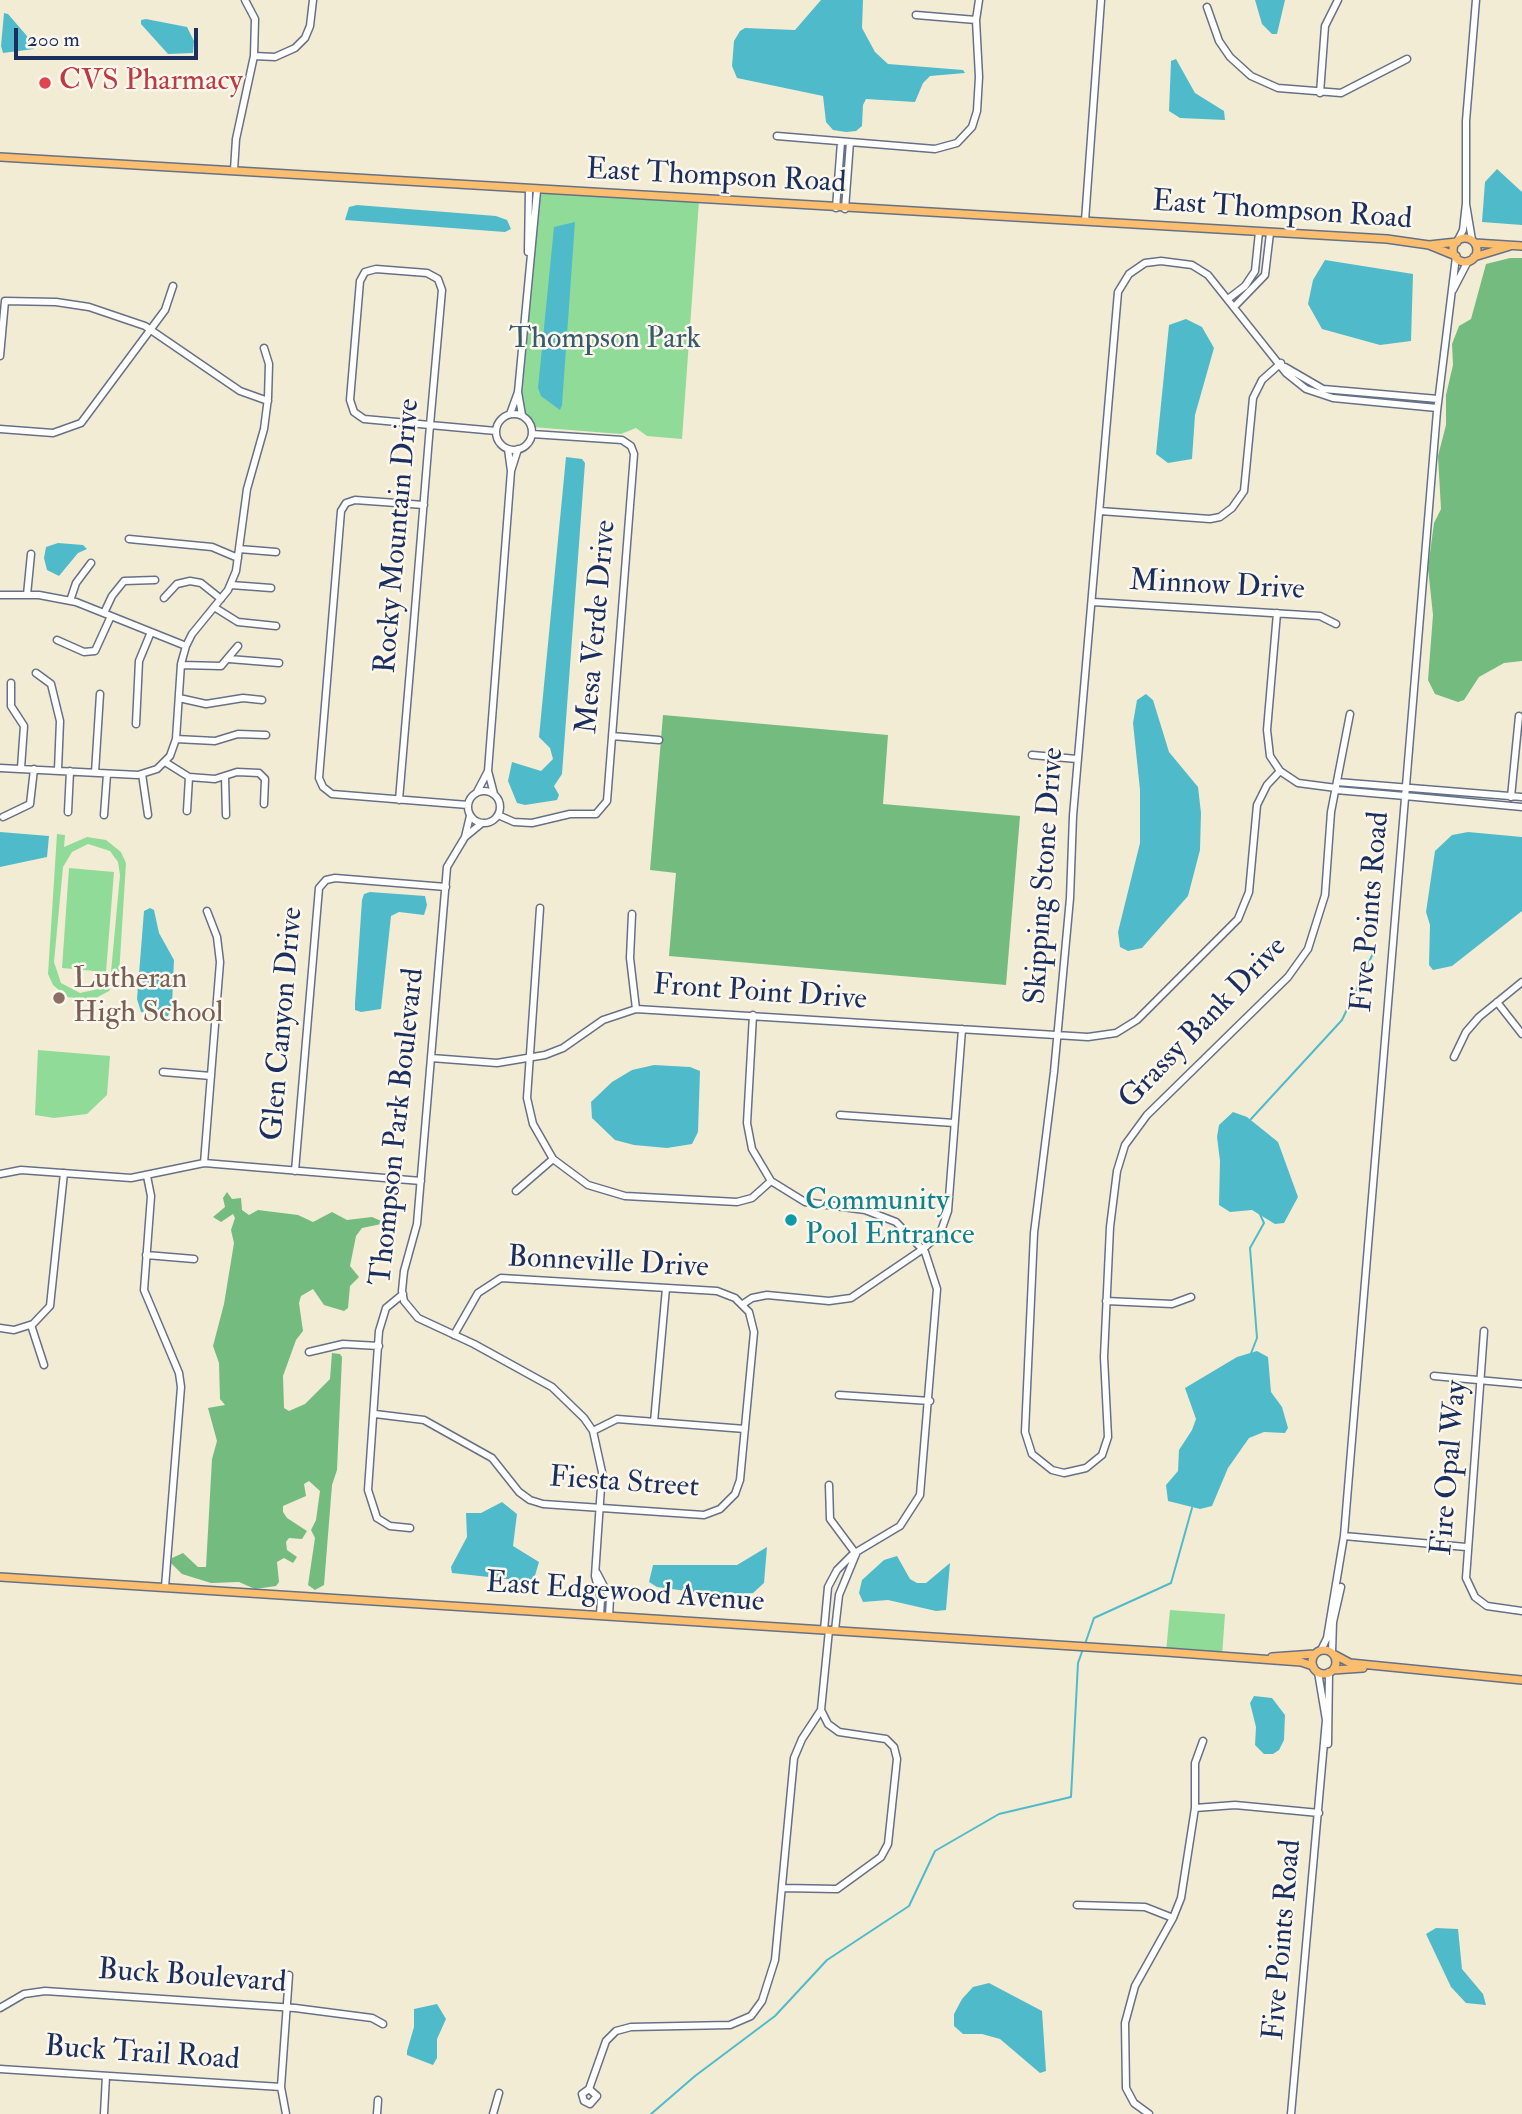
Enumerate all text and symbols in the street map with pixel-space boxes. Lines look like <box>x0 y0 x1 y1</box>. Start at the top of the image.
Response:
scale bar <box>18 14 201 58</box>
text: 200 m <box>27 26 80 53</box>
place label: CVS Pharmacy <box>59 65 243 101</box>
marker: CVS Pharmacy <box>37 75 53 91</box>
street label: East Thompson Road <box>585 153 847 203</box>
street label: East Thompson Road <box>1151 185 1413 239</box>
park label: Thompson Park <box>509 323 701 359</box>
street label: Rocky Mountain Drive <box>369 397 429 675</box>
street label: Mesa Verde Drive <box>571 519 625 735</box>
street label: Minnow Drive <box>1128 564 1306 610</box>
street label: Skipping Stone Drive <box>1019 746 1073 1006</box>
street label: Five Points Road <box>1345 810 1399 1014</box>
street label: Glen Canyon Drive <box>256 906 312 1142</box>
street label: Grassy Bank Drive <box>1113 930 1295 1118</box>
place label: Lutheran High School <box>73 963 223 1034</box>
street label: Thompson Park Boulevard <box>364 967 434 1287</box>
street label: Front Point Drive <box>652 969 868 1019</box>
marker: Lutheran High School <box>51 990 67 1006</box>
place label: Community Pool Entrance <box>805 1185 975 1256</box>
marker: Community Pool Entrance <box>783 1212 799 1228</box>
street label: Bonneville Drive <box>507 1241 709 1287</box>
street label: Fire Opal Way <box>1425 1379 1477 1557</box>
street label: Fiesta Street <box>548 1461 700 1507</box>
street label: East Edgewood Avenue <box>485 1566 765 1622</box>
street label: Five Points Road <box>1257 1838 1311 2042</box>
street label: Buck Boulevard <box>97 1953 287 2003</box>
street label: Buck Trail Road <box>43 2030 241 2080</box>

